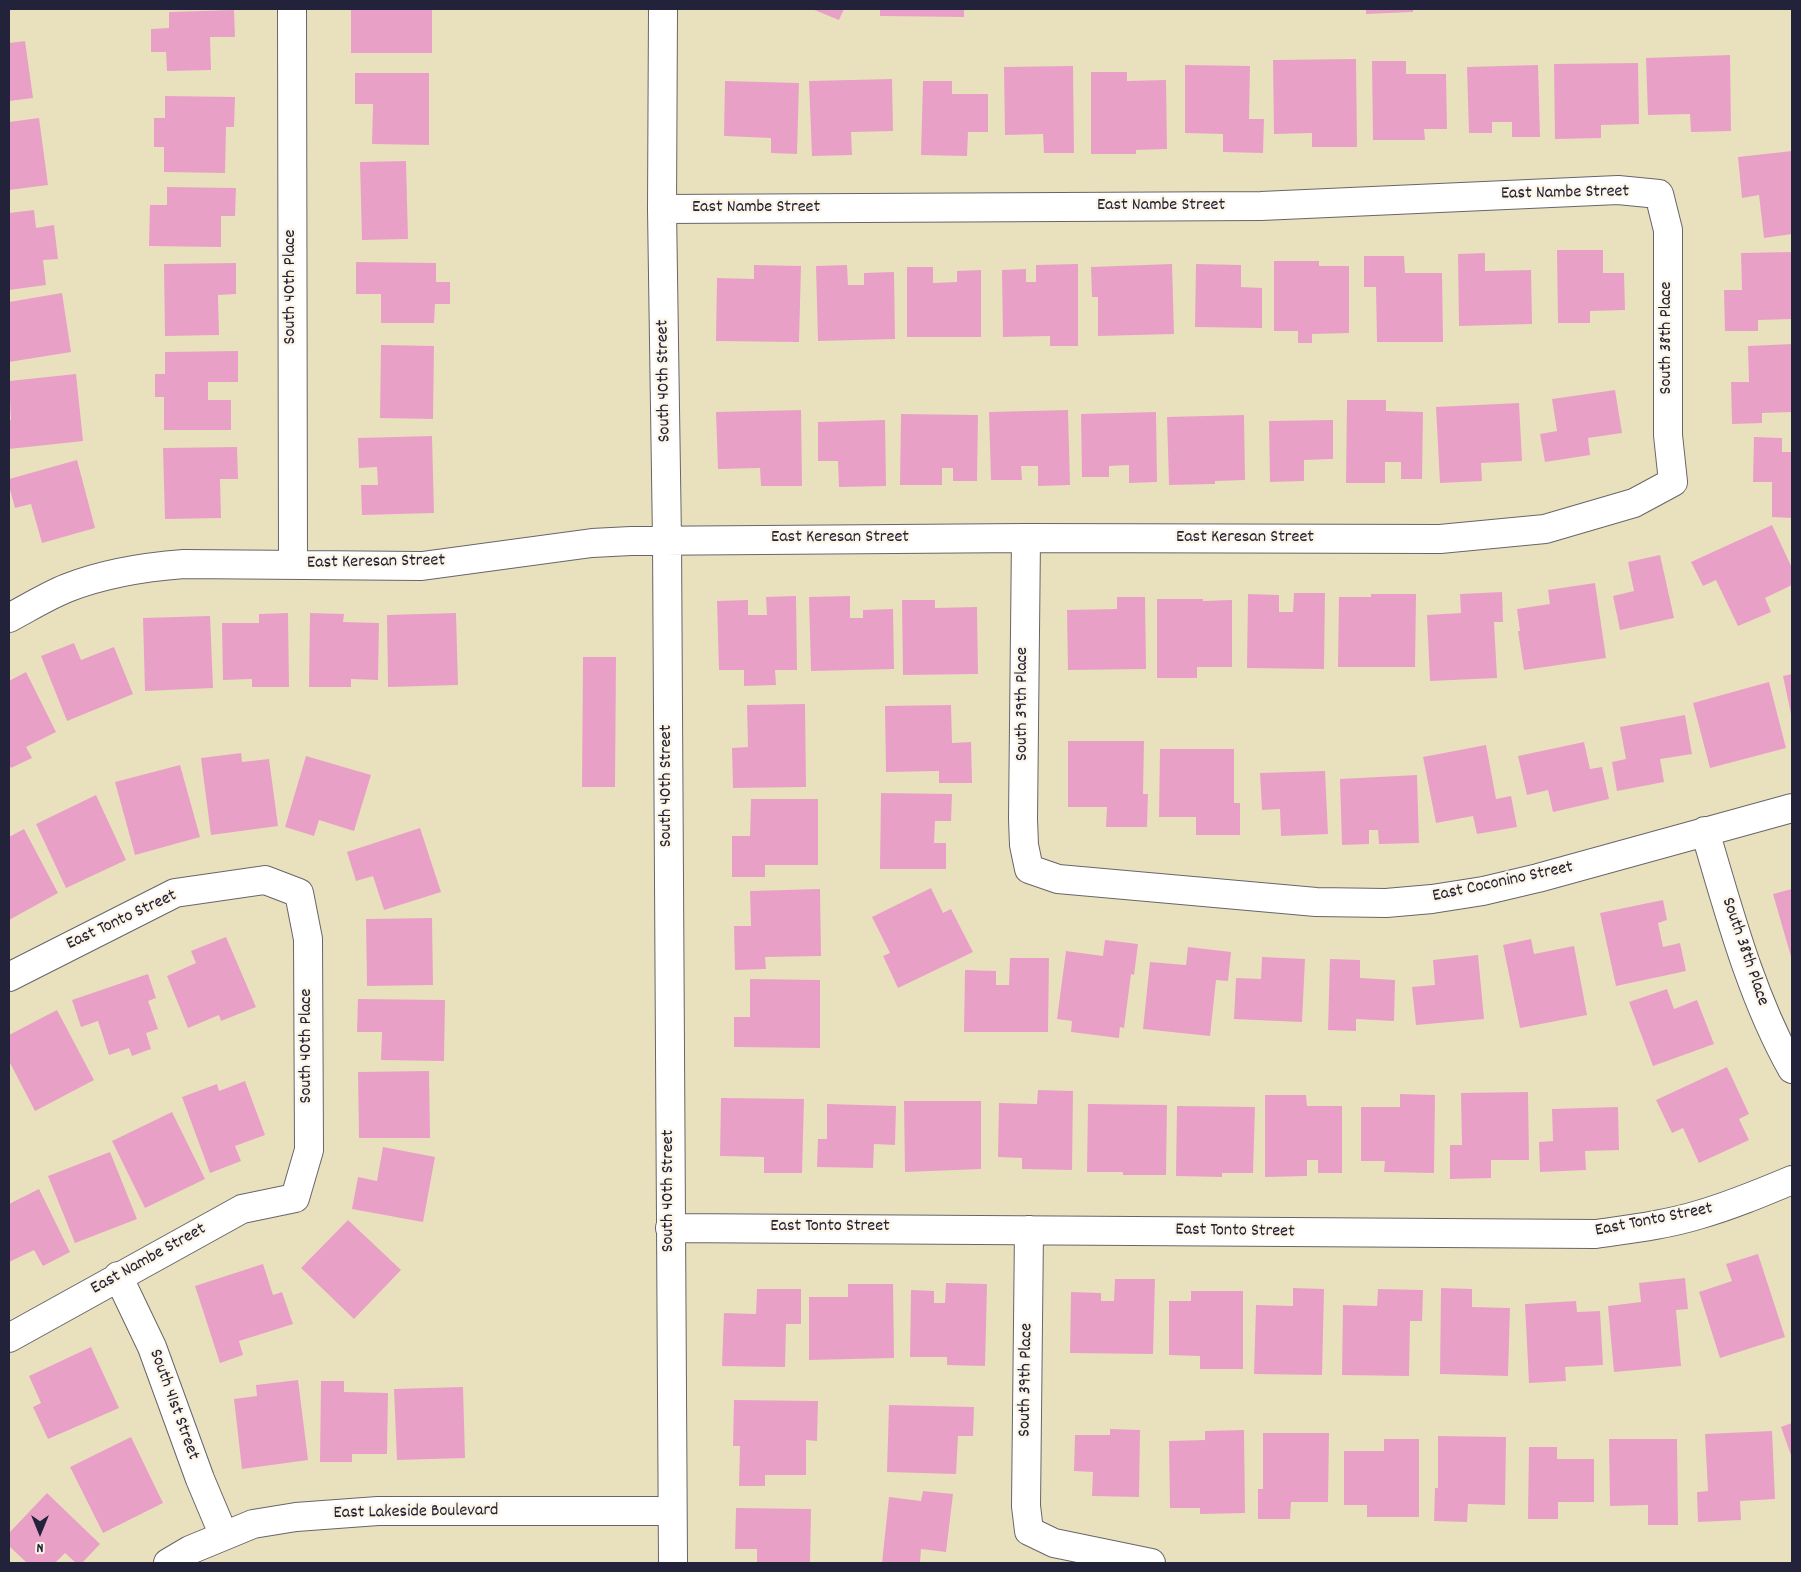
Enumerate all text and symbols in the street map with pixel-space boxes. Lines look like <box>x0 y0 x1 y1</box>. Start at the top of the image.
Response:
street label: East Nambe Street <box>1501 182 1629 206</box>
street label: East Nambe Street <box>1097 196 1225 218</box>
street label: East Nambe Street <box>692 198 820 220</box>
street label: South 40th Place <box>281 229 303 345</box>
street label: South 38th Place <box>1657 282 1679 394</box>
street label: South 40th Street <box>653 319 677 443</box>
street label: East Keresan Street <box>771 528 909 550</box>
street label: East Keresan Street <box>1176 528 1314 550</box>
street label: East Keresan Street <box>307 551 445 575</box>
street label: South 39th Place <box>1013 647 1035 761</box>
street label: South 40th Street <box>657 725 679 847</box>
street label: East Coconino Street <box>1431 858 1575 908</box>
street label: East Tonto Street <box>63 886 181 956</box>
street label: South 38th Place <box>1715 895 1773 1009</box>
street label: South 40th Place <box>297 988 319 1104</box>
street label: South 40th Street <box>659 1130 681 1252</box>
street label: East Tonto Street <box>1593 1199 1715 1243</box>
street label: East Tonto Street <box>770 1217 890 1239</box>
street label: East Nambe Street <box>88 1219 210 1301</box>
street label: East Tonto Street <box>1175 1220 1295 1244</box>
street label: South 39th Place <box>1015 1323 1039 1437</box>
street label: South 41st Street <box>143 1347 203 1463</box>
street label: East Lakeside Boulevard <box>333 1501 499 1525</box>
north arrow <box>15 1507 65 1557</box>
text: N <box>37 1537 43 1557</box>

